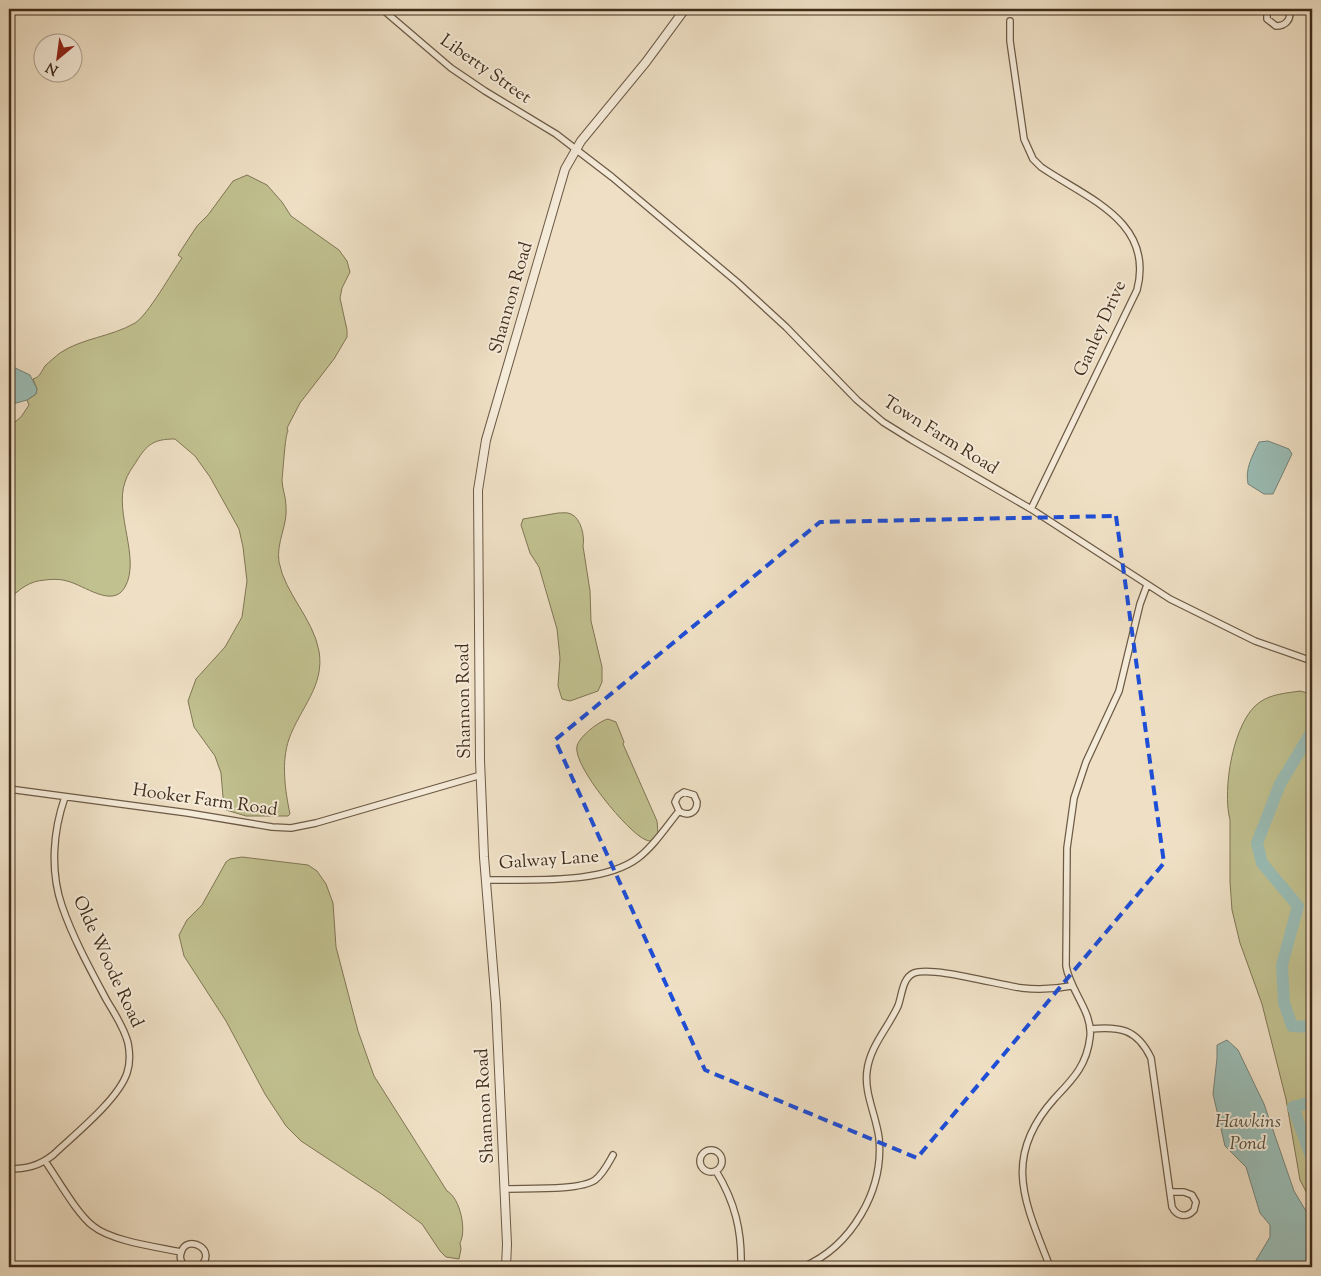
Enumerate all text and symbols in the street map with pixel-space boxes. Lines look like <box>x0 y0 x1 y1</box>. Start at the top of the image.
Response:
street label: Liberty Street <box>434 29 536 111</box>
north arrow <box>32 32 82 82</box>
text: N <box>43 56 62 79</box>
street label: Shannon Road <box>484 239 540 357</box>
street label: Ganley Drive <box>1068 277 1134 381</box>
street label: Town Farm Road <box>877 390 1003 482</box>
street label: Shannon Road <box>451 643 479 759</box>
street label: Hooker Farm Road <box>131 778 279 824</box>
street label: Galway Lane <box>498 845 600 877</box>
street label: Olde Woode Road <box>65 892 149 1032</box>
street label: Shannon Road <box>470 1048 502 1164</box>
water label: Hawkins Pond <box>1215 1109 1281 1158</box>

